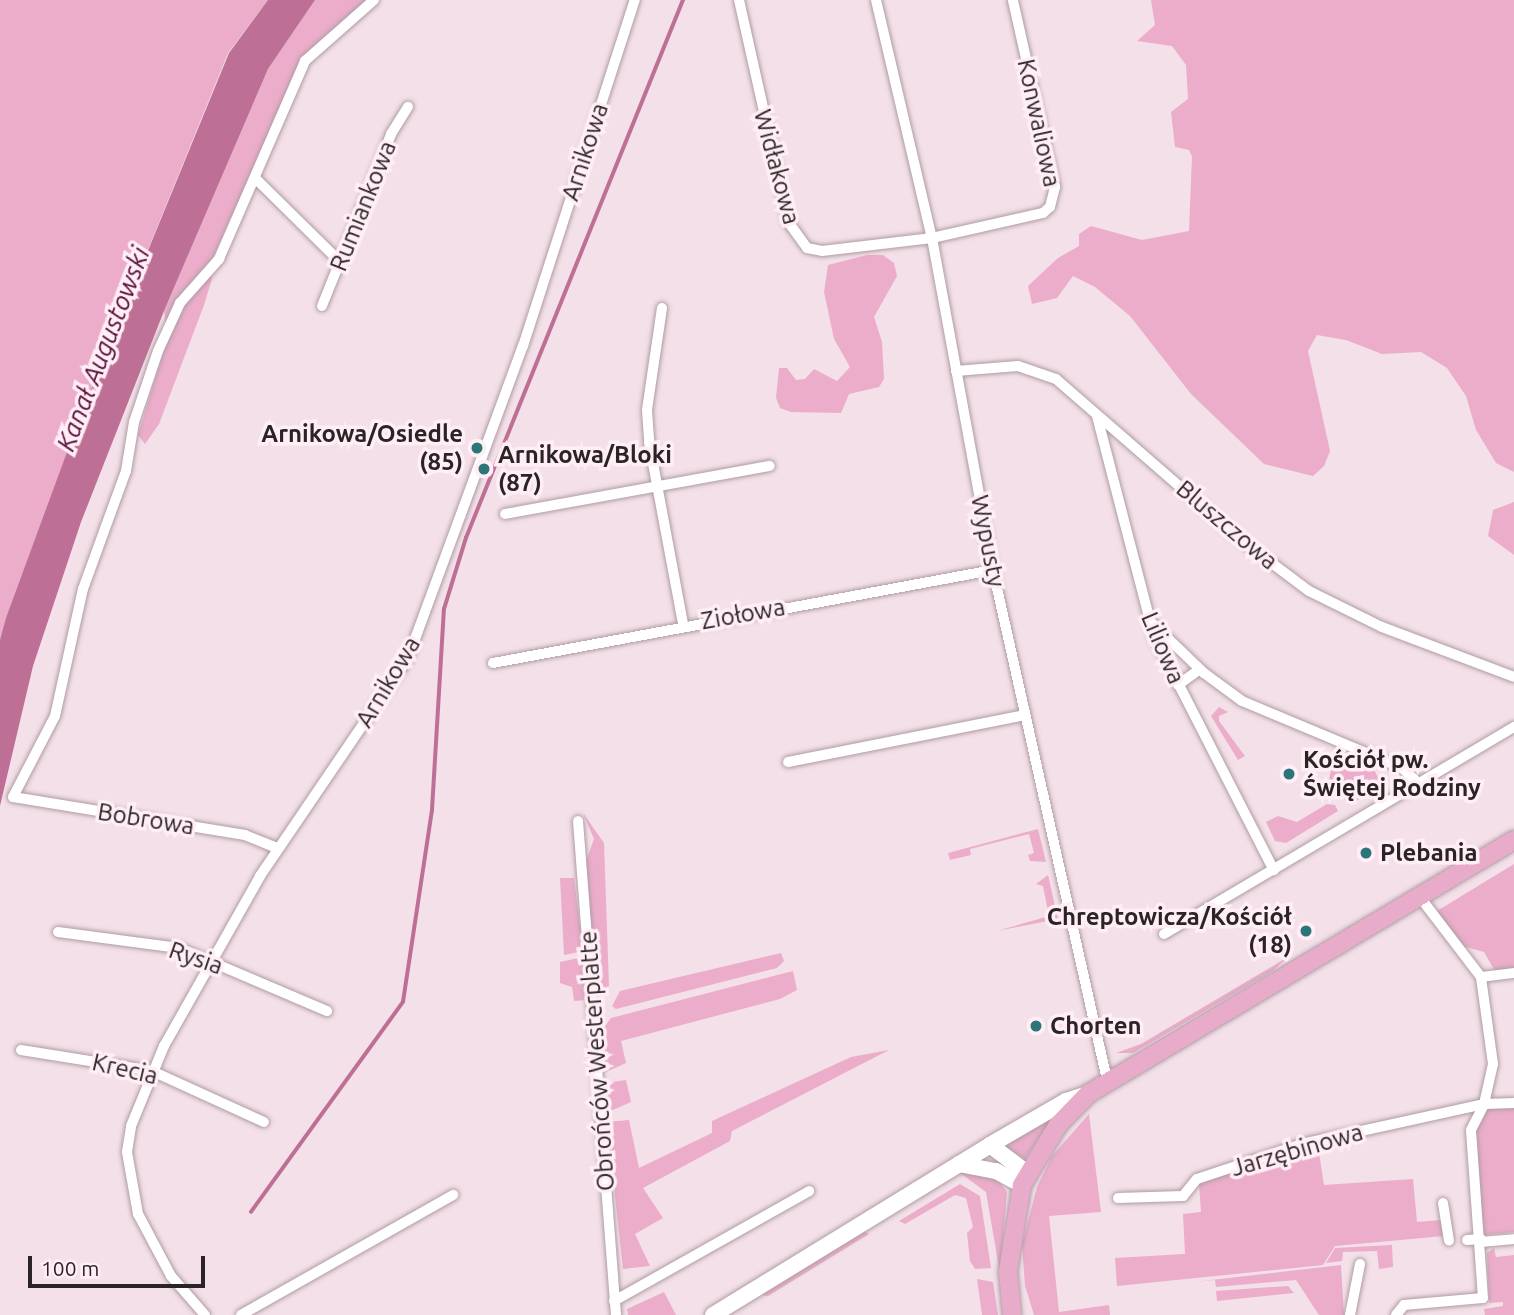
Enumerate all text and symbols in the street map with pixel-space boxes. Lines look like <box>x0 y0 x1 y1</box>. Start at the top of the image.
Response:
street label: Konwaliowa <box>1011 56 1067 190</box>
street label: Arnikowa <box>556 100 614 204</box>
street label: Widłakowa <box>748 106 806 228</box>
street label: Rumiankowa <box>324 137 402 275</box>
water label: Kanał Augustowski <box>50 243 156 455</box>
place label: Arnikowa/Osiedle (85) <box>261 420 463 476</box>
marker: Arnikowa/Osiedle (85) <box>469 440 485 456</box>
place label: Arnikowa/Bloki (87) <box>498 441 672 497</box>
marker: Arnikowa/Bloki (87) <box>476 461 492 477</box>
street label: Bluszczowa <box>1170 474 1284 576</box>
street label: Wypusty <box>965 493 1011 589</box>
street label: Ziołowa <box>699 592 787 636</box>
street label: Liliowa <box>1135 608 1191 688</box>
street label: Arnikowa <box>350 631 426 733</box>
place label: Kościół pw. Świętej Rodziny <box>1303 746 1481 802</box>
marker: Kościół pw. Świętej Rodziny <box>1281 766 1297 782</box>
street label: Bobrowa <box>96 797 196 841</box>
place label: Plebania <box>1380 839 1477 867</box>
marker: Plebania <box>1358 845 1374 861</box>
place label: Chreptowicza/Kościół (18) <box>1047 903 1292 959</box>
marker: Chreptowicza/Kościół (18) <box>1298 923 1314 939</box>
street label: Obrońców Westerplatte <box>574 930 620 1192</box>
street label: Rysia <box>165 935 227 981</box>
place label: Chorten <box>1050 1012 1142 1040</box>
marker: Chorten <box>1028 1018 1044 1034</box>
street label: Krecia <box>89 1048 161 1090</box>
street label: Jarzębinowa <box>1228 1117 1366 1183</box>
scale bar <box>32 1242 208 1286</box>
text: 100 m <box>41 1256 99 1280</box>

